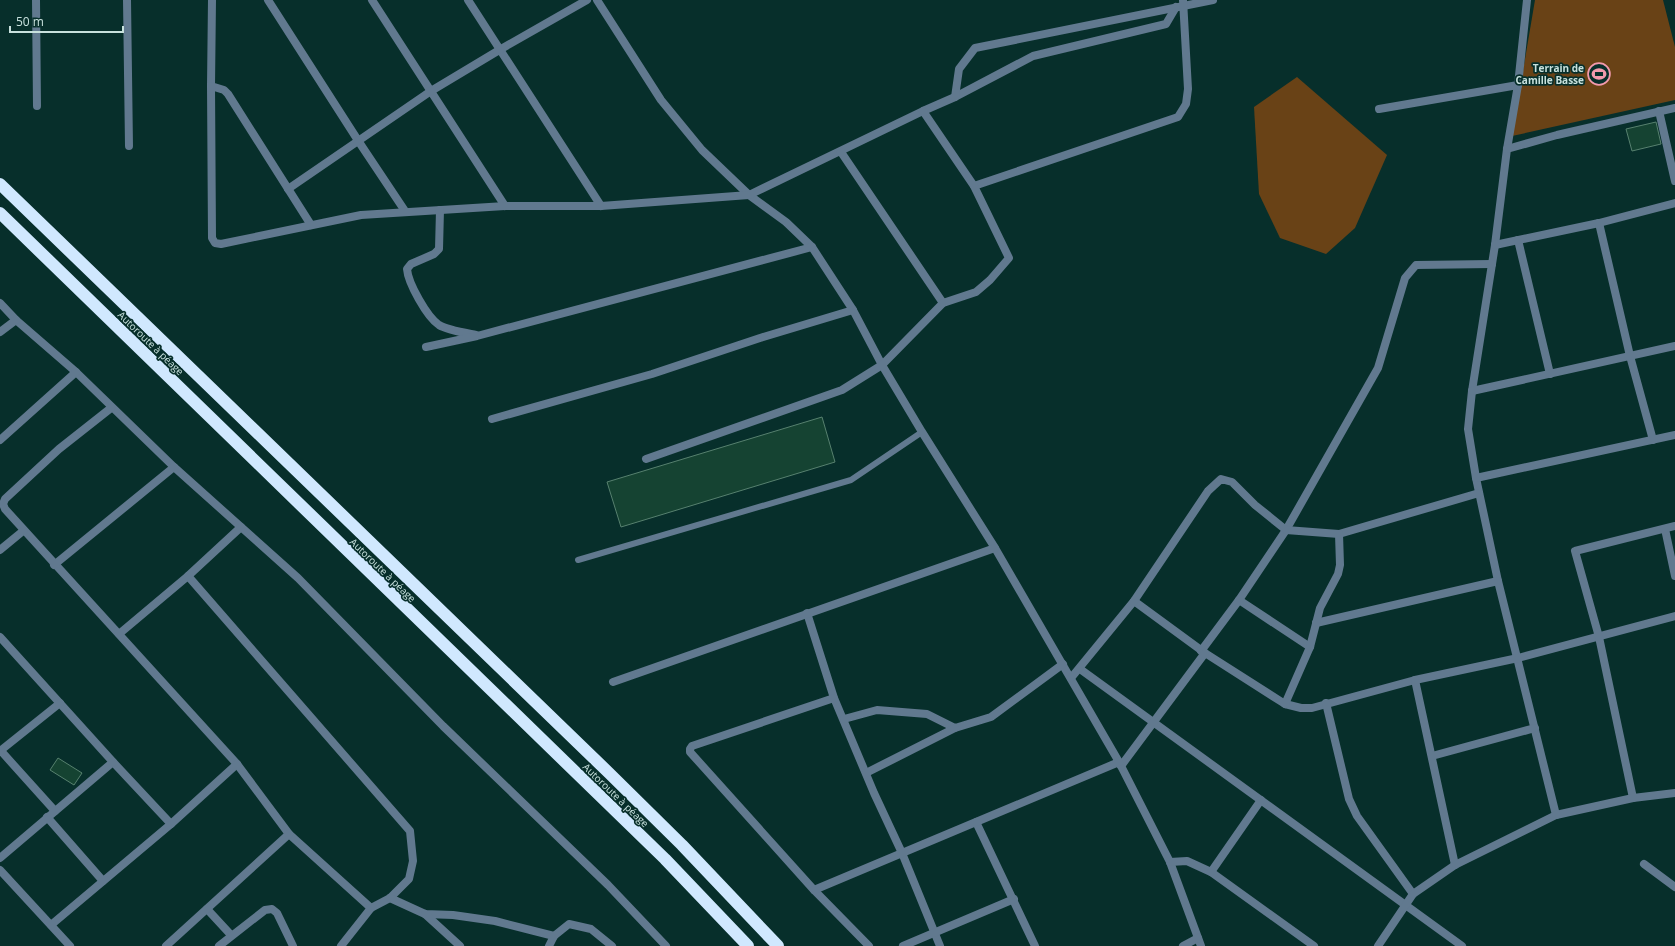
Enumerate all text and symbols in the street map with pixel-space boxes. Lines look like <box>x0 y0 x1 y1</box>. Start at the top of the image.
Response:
scale bar <box>10 8 123 34</box>
text: 50 m <box>16 13 44 30</box>
place label: Terrain de Camille Basse <box>1515 61 1584 87</box>
sports icon: Terrain de Camille Basse <box>1586 61 1612 87</box>
street label: Autoroute à péage <box>115 308 187 378</box>
street label: Autoroute à péage <box>347 535 419 605</box>
street label: Autoroute à péage <box>580 760 652 830</box>

